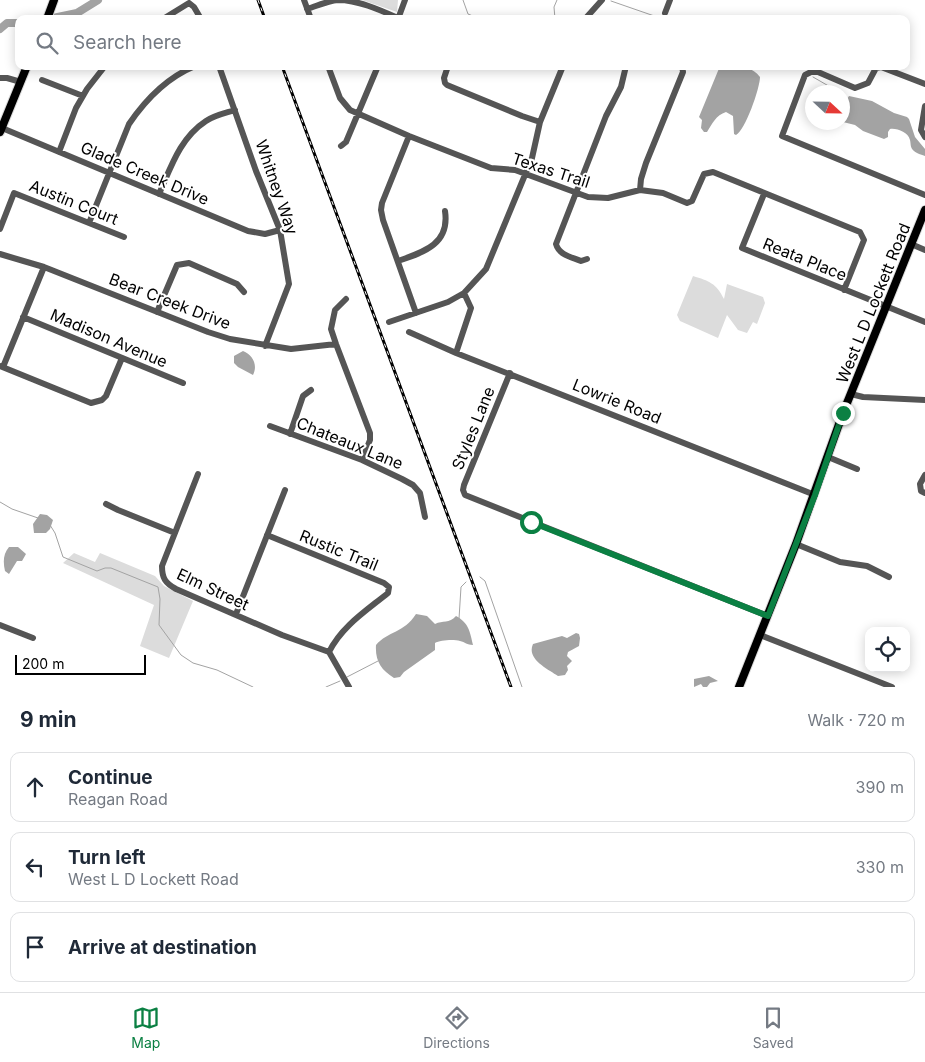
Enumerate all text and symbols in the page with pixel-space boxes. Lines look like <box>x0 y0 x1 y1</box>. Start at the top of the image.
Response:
search box <box>15 15 910 70</box>
icon: search <box>33 29 61 57</box>
text: Search here <box>73 31 182 54</box>
north arrow <box>805 85 850 130</box>
street label: Glade Creek Drive <box>78 137 212 209</box>
street label: Whitney Way <box>251 137 303 237</box>
street label: Texas Trail <box>509 148 593 192</box>
street label: Austin Court <box>27 175 121 229</box>
street label: West L D Lockett Road <box>832 220 914 386</box>
street label: Reata Place <box>760 233 850 285</box>
street label: Bear Creek Drive <box>106 269 234 333</box>
street label: Madison Avenue <box>47 304 171 372</box>
street label: Lowrie Road <box>570 374 664 428</box>
street label: Styles Lane <box>447 384 499 472</box>
route end <box>832 402 855 425</box>
street label: Chateaux Lane <box>294 413 406 473</box>
route start <box>520 511 543 534</box>
street label: Rustic Trail <box>297 525 381 575</box>
street label: Elm Street <box>174 564 252 614</box>
map controls <box>865 627 910 672</box>
button: locate <box>865 627 910 672</box>
scale bar <box>15 652 146 675</box>
text: 200 m <box>22 655 64 672</box>
text: 9 min <box>20 707 77 732</box>
text: Walk · 720 m <box>807 710 905 730</box>
text: Continue <box>68 766 153 789</box>
icon: ahead <box>21 773 49 801</box>
text: 390 m <box>856 777 904 797</box>
text: Reagan Road <box>68 789 168 809</box>
text: Turn left <box>68 846 146 869</box>
icon: left <box>21 853 49 881</box>
text: 330 m <box>856 857 904 877</box>
text: West L D Lockett Road <box>68 869 239 889</box>
icon: arrive <box>21 933 49 961</box>
text: Arrive at destination <box>68 936 257 959</box>
tab: Map <box>131 1004 160 1051</box>
tab: Directions <box>423 1004 490 1051</box>
tab: Saved <box>753 1004 794 1051</box>

